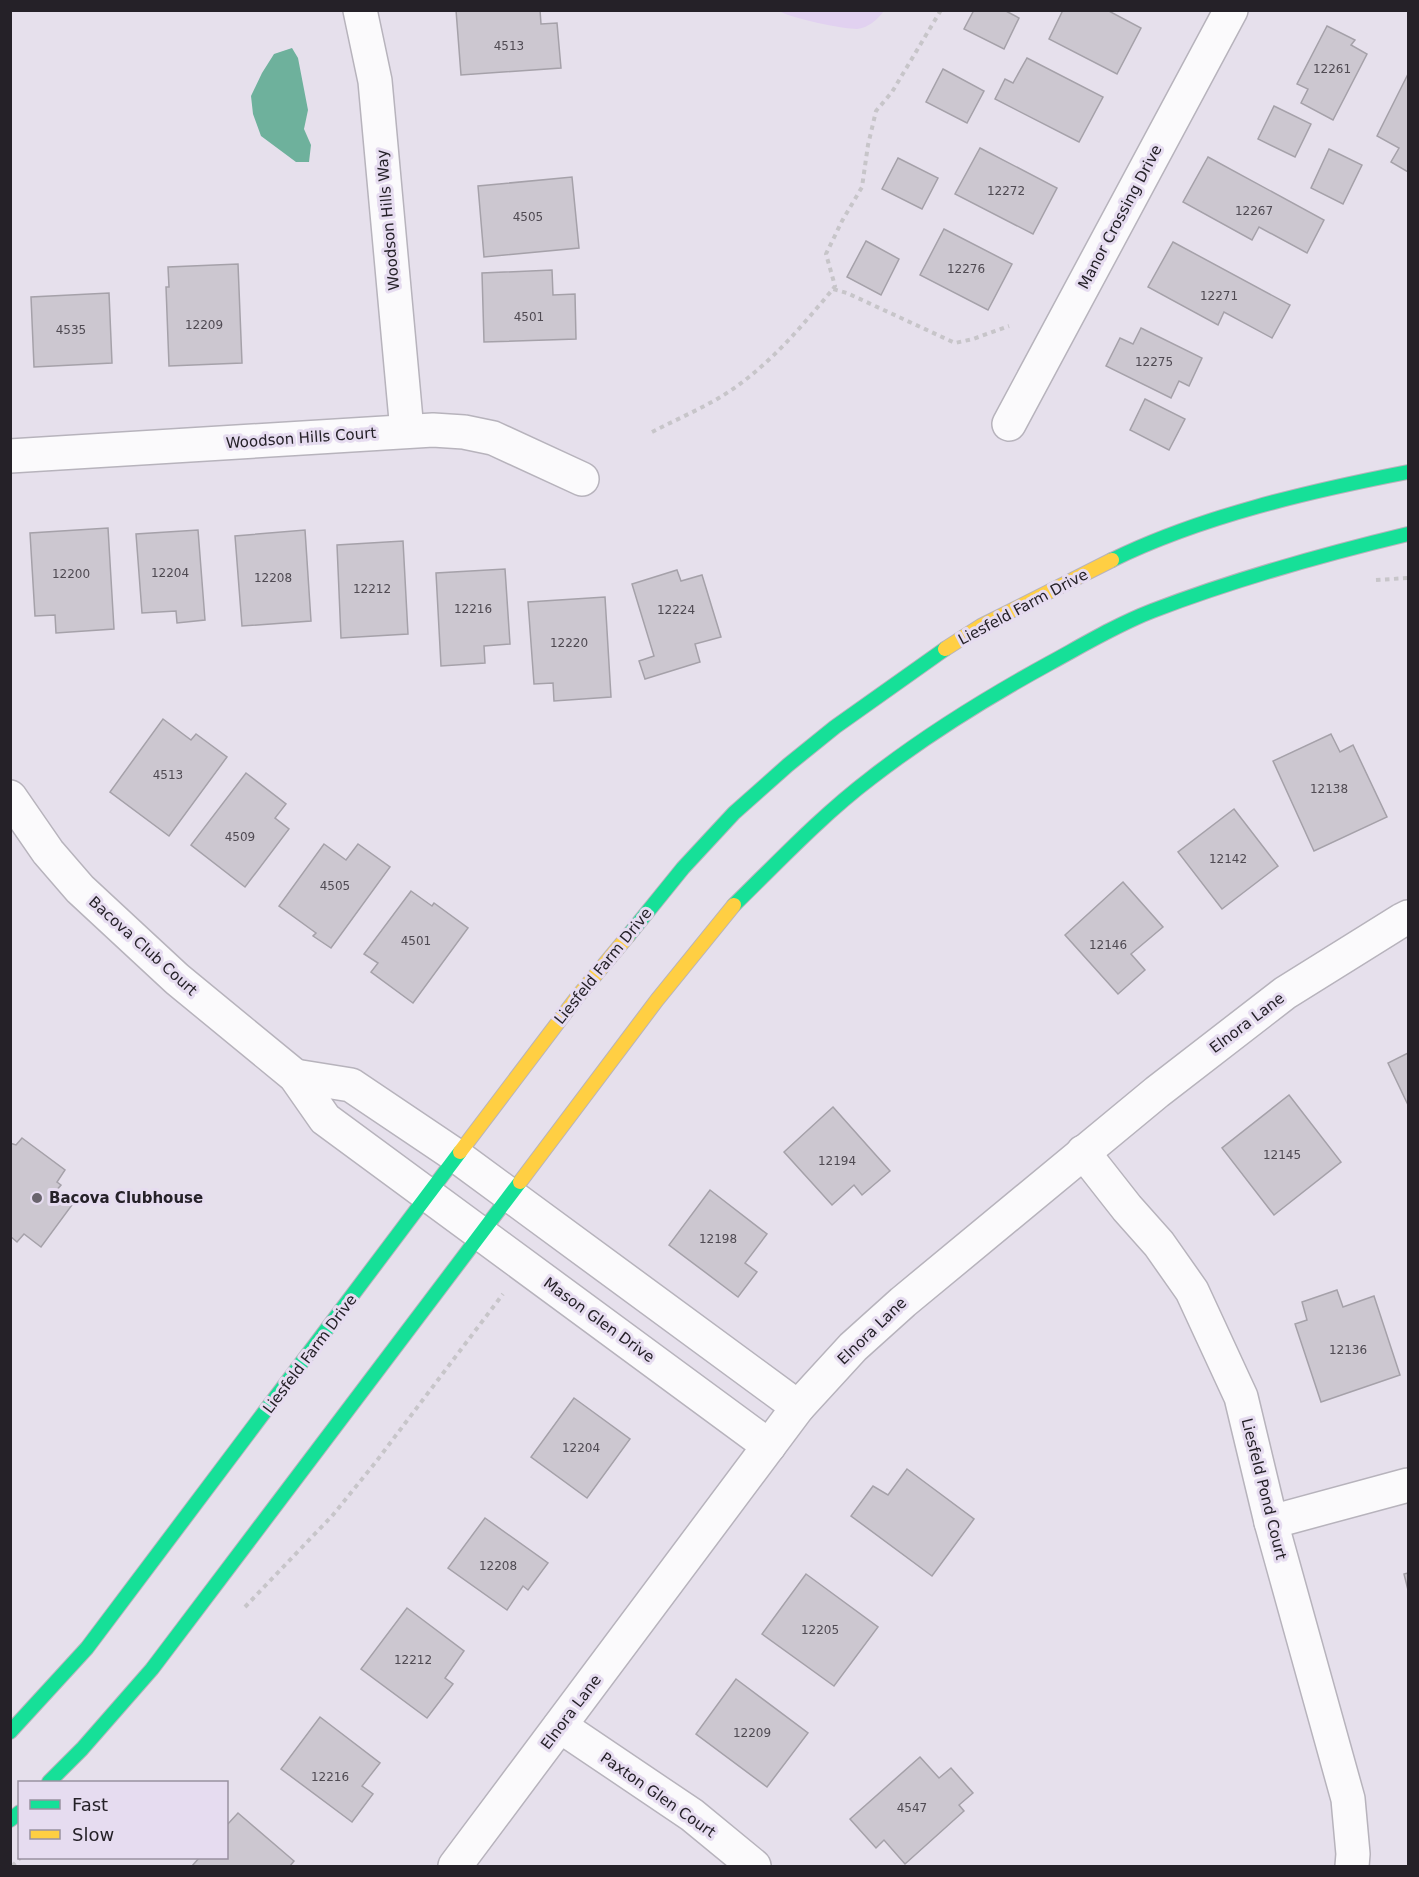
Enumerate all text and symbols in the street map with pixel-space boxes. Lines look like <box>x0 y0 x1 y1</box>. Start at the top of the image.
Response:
house number: 4513 <box>494 39 524 53</box>
house number: 12261 <box>1313 62 1351 76</box>
street label: Manor Crossing Drive <box>1074 142 1166 292</box>
street label: Woodson Hills Way <box>373 149 403 291</box>
house number: 12272 <box>987 184 1025 198</box>
house number: 12267 <box>1235 204 1273 218</box>
house number: 4505 <box>513 210 543 224</box>
house number: 12276 <box>947 262 985 276</box>
house number: 12271 <box>1200 289 1238 303</box>
house number: 4501 <box>514 310 544 324</box>
house number: 12209 <box>185 318 223 332</box>
house number: 4535 <box>56 323 86 337</box>
house number: 12275 <box>1135 355 1173 369</box>
street label: Woodson Hills Court <box>225 424 377 452</box>
street label: Liesfeld Farm Drive <box>955 565 1091 649</box>
house number: 12204 <box>151 566 189 580</box>
house number: 12200 <box>52 567 90 581</box>
house number: 12208 <box>254 571 292 585</box>
house number: 12212 <box>353 582 391 596</box>
house number: 12216 <box>454 602 492 616</box>
house number: 12224 <box>657 603 695 617</box>
house number: 12220 <box>550 636 588 650</box>
house number: 4513 <box>153 768 183 782</box>
house number: 12138 <box>1310 782 1348 796</box>
house number: 4509 <box>225 830 255 844</box>
house number: 12142 <box>1209 852 1247 866</box>
house number: 4505 <box>320 879 350 893</box>
street label: Bacova Club Court <box>85 893 201 999</box>
street label: Liesfeld Farm Drive <box>551 904 655 1028</box>
house number: 4501 <box>401 934 431 948</box>
house number: 12146 <box>1089 938 1127 952</box>
street label: Elnora Lane <box>1206 989 1288 1057</box>
house number: 12145 <box>1263 1148 1301 1162</box>
house number: 12194 <box>818 1154 856 1168</box>
place label: Bacova Clubhouse <box>49 1189 203 1207</box>
marker: Bacova Clubhouse <box>30 1191 44 1205</box>
house number: 12198 <box>699 1232 737 1246</box>
street label: Mason Glen Drive <box>540 1274 658 1366</box>
street label: Liesfeld Farm Drive <box>259 1291 361 1417</box>
street label: Elnora Lane <box>834 1294 910 1368</box>
house number: 12136 <box>1329 1343 1367 1357</box>
street label: Liesfeld Pond Court <box>1238 1416 1290 1562</box>
house number: 12204 <box>562 1441 600 1455</box>
house number: 12208 <box>479 1559 517 1573</box>
house number: 12205 <box>801 1623 839 1637</box>
house number: 12212 <box>394 1653 432 1667</box>
street label: Elnora Lane <box>537 1671 605 1753</box>
house number: 12209 <box>733 1726 771 1740</box>
street label: Paxton Glen Court <box>597 1749 719 1842</box>
house number: 12216 <box>311 1770 349 1784</box>
legend <box>18 1781 228 1859</box>
text: Fast <box>72 1794 108 1815</box>
house number: 4547 <box>897 1801 927 1815</box>
text: Slow <box>72 1824 114 1845</box>

